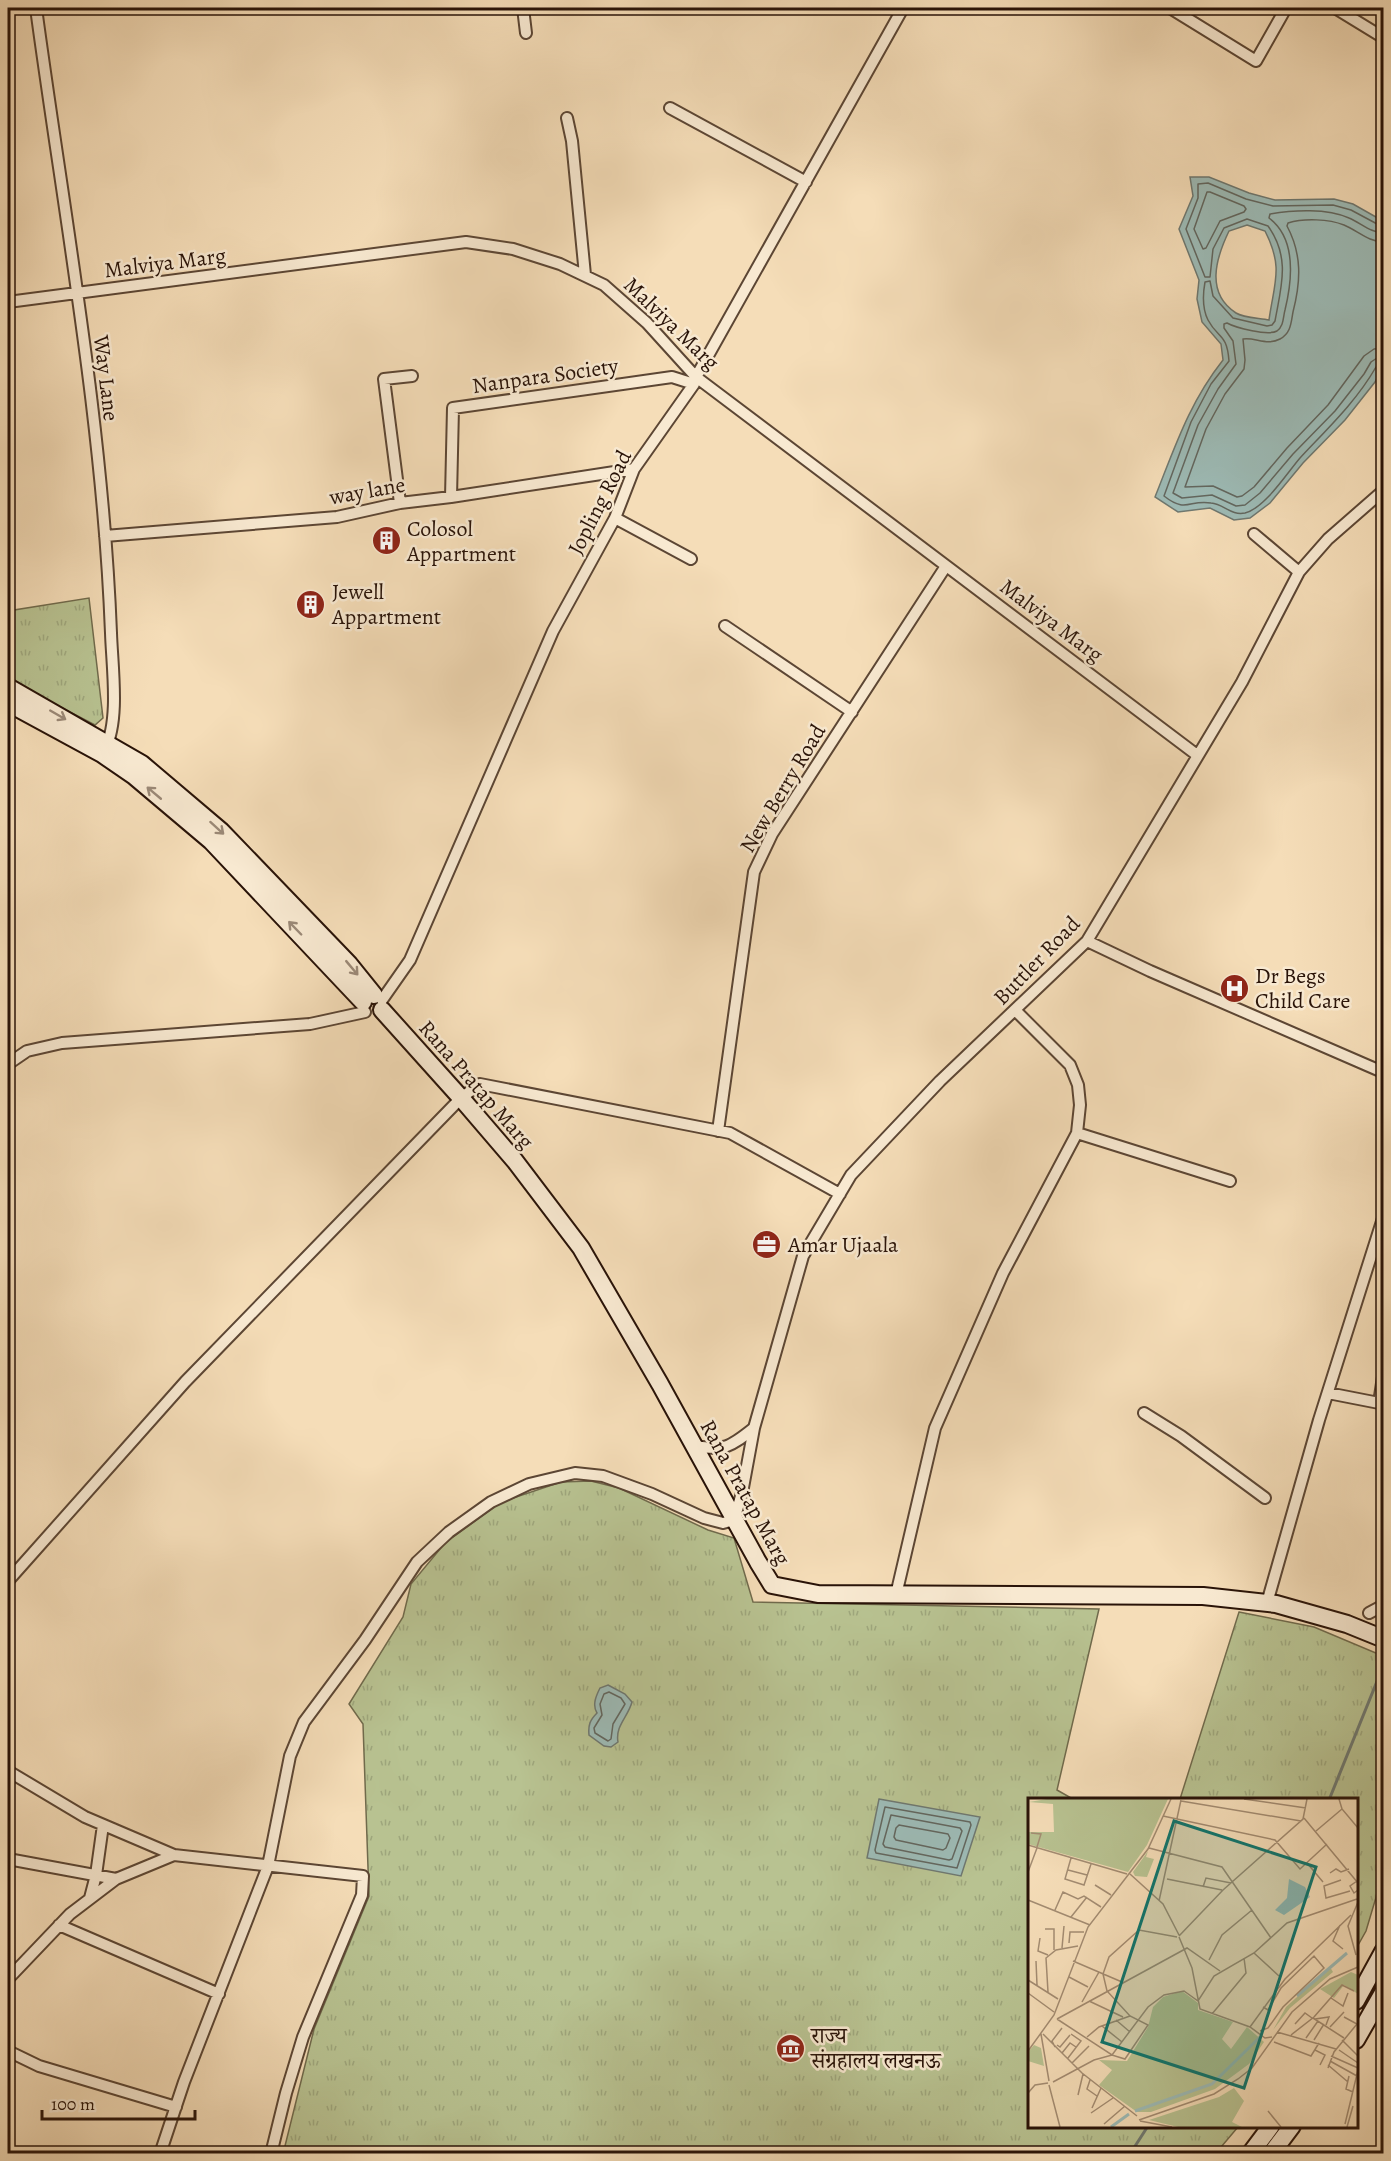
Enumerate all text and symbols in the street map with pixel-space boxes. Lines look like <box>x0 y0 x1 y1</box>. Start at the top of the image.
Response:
street label: Malviya Marg <box>103 241 228 285</box>
street label: Malviya Marg <box>617 270 726 377</box>
street label: Way Lane <box>86 333 126 423</box>
street label: Nanpara Society <box>470 351 620 401</box>
street label: Jopling Road <box>561 445 639 560</box>
street label: way lane <box>326 470 408 513</box>
place label: Colosol Appartment <box>406 514 516 569</box>
building icon: Colosol Appartment <box>370 525 402 557</box>
street label: Malviya Marg <box>994 572 1109 670</box>
place label: Jewell Appartment <box>331 577 441 632</box>
building icon: Jewell Appartment <box>295 588 327 620</box>
one-way arrow <box>49 710 66 722</box>
street label: New Berry Road <box>733 718 833 858</box>
one-way arrow <box>146 787 162 800</box>
one-way arrow <box>209 821 224 835</box>
street label: Buttler Road <box>987 909 1087 1012</box>
one-way arrow <box>288 921 302 936</box>
one-way arrow <box>345 960 359 975</box>
place label: Dr Begs Child Care <box>1255 961 1350 1016</box>
hospital icon: Dr Begs Child Care <box>1218 972 1250 1004</box>
street label: Rana Pratap Marg <box>412 1014 541 1156</box>
office icon: Amar Ujaala <box>751 1228 783 1260</box>
place label: Amar Ujaala <box>787 1230 899 1260</box>
street label: Rana Pratap Marg <box>693 1414 797 1571</box>
inset map <box>1028 1798 1358 2128</box>
place label: राज्य संग्रहालय लखनऊ <box>810 2021 943 2076</box>
museum icon: राज्य संग्रहालय लखनऊ <box>774 2032 806 2064</box>
scale bar <box>42 2083 195 2121</box>
text: 100 m <box>51 2092 95 2116</box>

